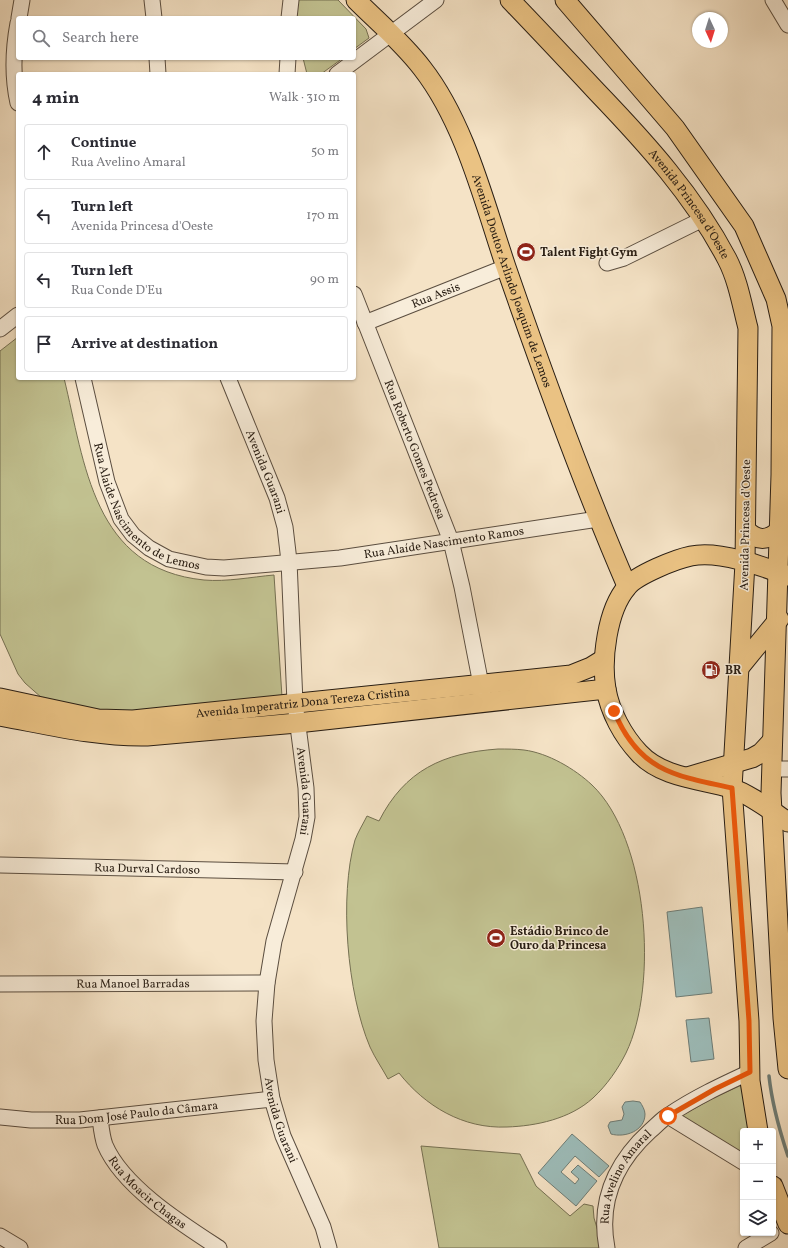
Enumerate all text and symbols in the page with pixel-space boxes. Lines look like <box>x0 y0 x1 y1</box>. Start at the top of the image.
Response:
north arrow <box>692 12 728 48</box>
search box <box>16 16 356 60</box>
icon: search <box>30 27 52 49</box>
text: Search here <box>62 28 139 49</box>
text: 4 min <box>32 87 79 110</box>
text: Walk · 310 m <box>269 89 340 107</box>
text: Continue <box>71 133 136 154</box>
icon: ahead <box>33 141 55 163</box>
text: 50 m <box>311 143 339 161</box>
street label: Avenida Princesa d'Oeste <box>644 146 733 262</box>
text: Rua Avelino Amaral <box>71 154 186 172</box>
street label: Avenida Doutor Arlindo Joaquim de Lemos <box>467 172 555 390</box>
text: Turn left <box>71 197 133 218</box>
icon: left <box>33 205 55 227</box>
text: 170 m <box>306 207 339 225</box>
text: Avenida Princesa d'Oeste <box>71 218 213 236</box>
sports icon: Talent Fight Gym <box>515 241 537 263</box>
place label: Talent Fight Gym <box>540 245 638 261</box>
text: Turn left <box>71 261 133 282</box>
icon: left <box>33 269 55 291</box>
text: 90 m <box>310 271 339 289</box>
street label: Rua Assis <box>409 279 463 313</box>
text: Rua Conde D'Eu <box>71 282 163 300</box>
icon: arrive <box>33 333 55 355</box>
text: Arrive at destination <box>71 334 218 355</box>
street label: Rua Roberto Gomes Pedrosa <box>380 378 449 522</box>
street label: Avenida Guarani <box>241 428 288 516</box>
street label: Rua Alaide Nascimento de Lemos <box>89 441 201 574</box>
street label: Avenida Princesa d'Oeste <box>737 459 755 591</box>
street label: Rua Alaíde Nascimento Ramos <box>363 523 525 563</box>
fuel station icon: BR <box>700 659 722 681</box>
place label: BR <box>725 663 742 679</box>
street label: Avenida Imperatriz Dona Tereza Cristina <box>195 685 411 723</box>
route end <box>605 702 623 720</box>
street label: Avenida Guarani <box>292 746 314 837</box>
street label: Rua Durval Cardoso <box>94 860 200 879</box>
place label: Estádio Brinco de Ouro da Princesa <box>510 924 609 954</box>
sports icon: Estádio Brinco de Ouro da Princesa <box>485 927 507 949</box>
street label: Rua Manoel Barradas <box>76 976 190 993</box>
street label: Avenida Guarani <box>260 1076 301 1166</box>
street label: Rua Dom José Paulo da Câmara <box>55 1098 219 1129</box>
route start <box>659 1107 677 1125</box>
street label: Rua Avelino Amaral <box>598 1126 656 1224</box>
map controls <box>740 1128 776 1236</box>
button: + <box>740 1128 776 1164</box>
street label: Rua Moacir Chagas <box>104 1153 189 1233</box>
button: − <box>740 1164 776 1200</box>
button: layers <box>740 1200 776 1236</box>

